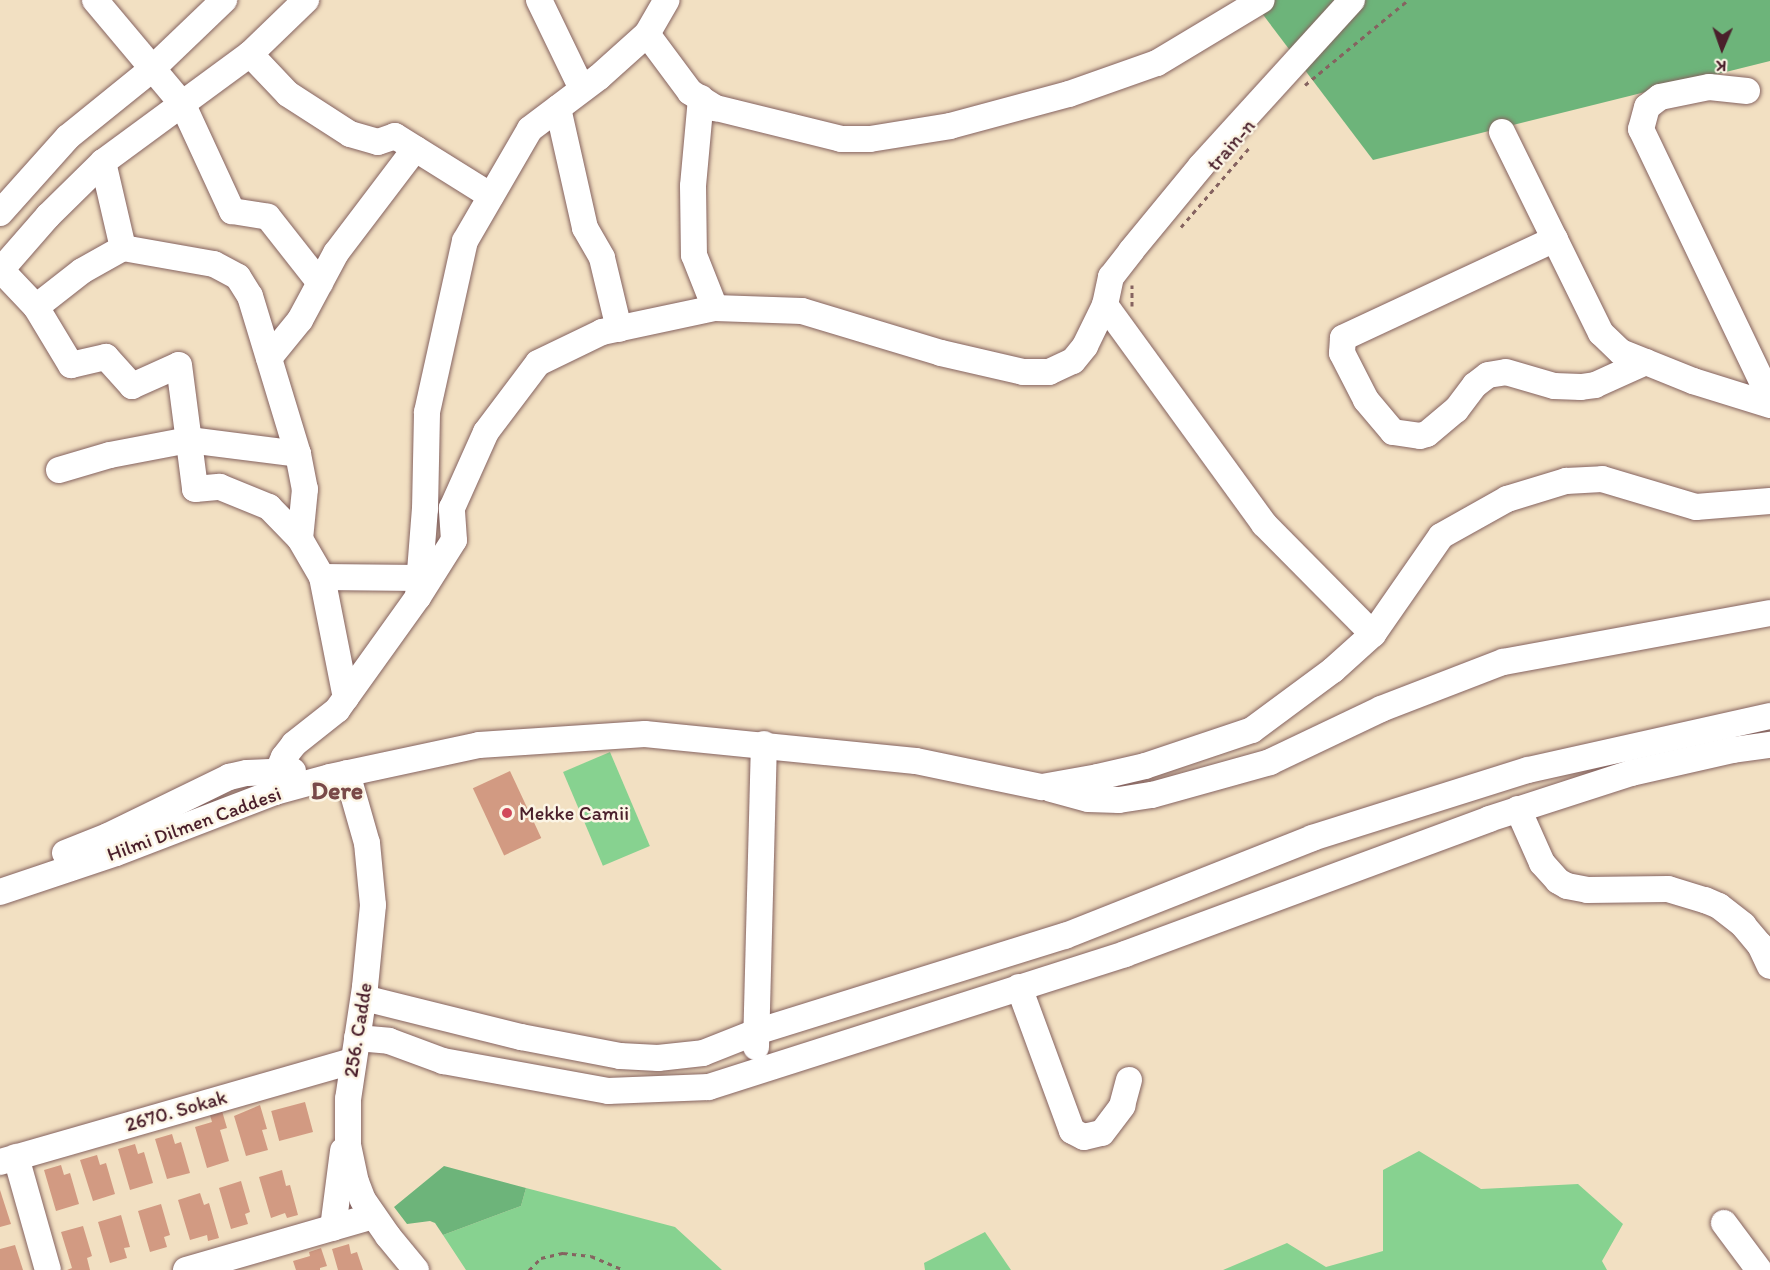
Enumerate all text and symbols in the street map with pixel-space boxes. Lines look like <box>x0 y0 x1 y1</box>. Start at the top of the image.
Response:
north arrow <box>1692 18 1752 78</box>
text: K <box>1716 57 1727 76</box>
street label: train-n <box>1202 114 1260 176</box>
district label: Dere <box>311 775 363 807</box>
street label: Hilmi Dilmen Caddesi <box>103 781 285 867</box>
place label: Mekke Camii <box>519 801 629 825</box>
marker: Mekke Camii <box>500 806 514 820</box>
street label: 256. Cadde <box>339 981 377 1079</box>
street label: 2670. Sokak <box>122 1085 230 1137</box>

